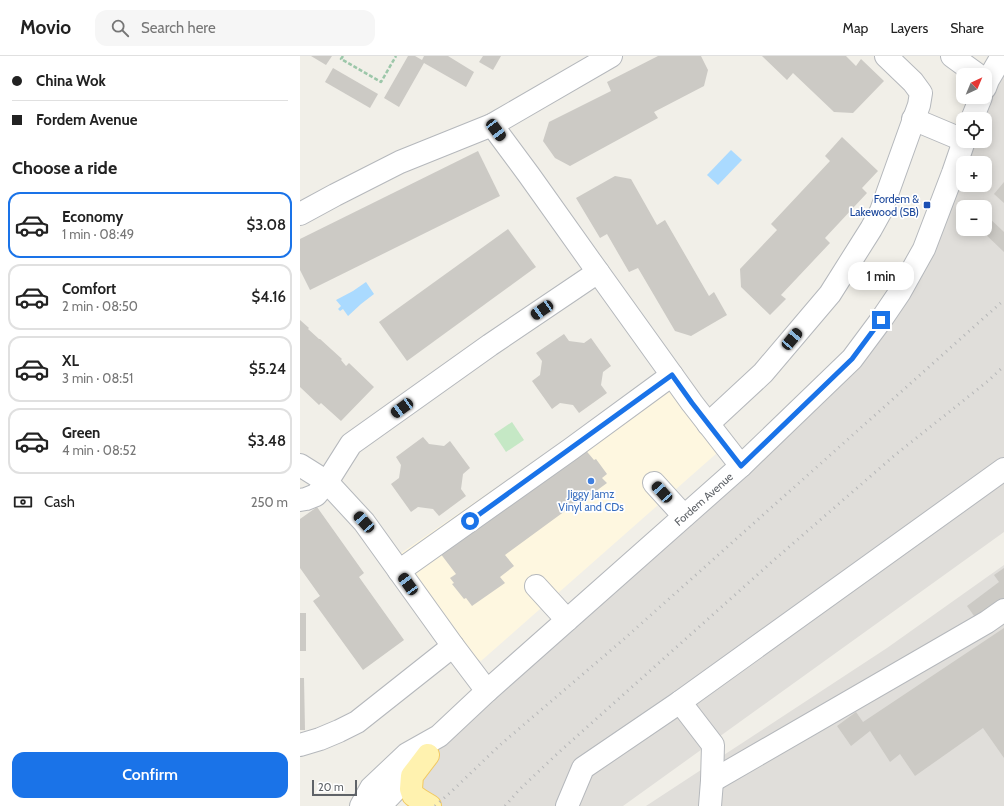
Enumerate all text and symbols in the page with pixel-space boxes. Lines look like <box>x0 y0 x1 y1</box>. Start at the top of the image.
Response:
search box <box>95 10 375 46</box>
text: Movio <box>20 16 71 39</box>
icon: search <box>109 17 131 39</box>
text: Search here <box>141 19 216 37</box>
text: Map <box>843 19 868 37</box>
text: Layers <box>890 19 928 37</box>
text: Share <box>950 19 984 37</box>
north arrow <box>956 68 992 104</box>
map controls <box>956 68 992 236</box>
text: China Wok <box>36 72 106 90</box>
text: Fordem Avenue <box>36 111 138 129</box>
button: locate <box>956 112 992 148</box>
car <box>484 117 508 143</box>
button: + <box>956 156 992 192</box>
text: Choose a ride <box>12 157 117 179</box>
place label: Fordem & Lakewood (SB) <box>850 192 919 219</box>
marker: Fordem & Lakewood (SB) <box>922 200 932 210</box>
button: − <box>956 200 992 236</box>
icon: car <box>14 207 50 243</box>
text: Economy <box>62 208 123 226</box>
text: $3.08 <box>246 216 286 234</box>
text: 1 min · 08:49 <box>62 226 134 242</box>
callout: 1 min <box>848 262 914 290</box>
text: 1 min <box>866 268 896 284</box>
icon: car <box>14 279 50 315</box>
text: Comfort <box>62 280 116 298</box>
text: $4.16 <box>252 288 286 306</box>
text: 2 min · 08:50 <box>62 298 138 314</box>
car <box>529 298 555 322</box>
route end <box>872 311 890 329</box>
car <box>780 326 804 352</box>
icon: car <box>14 351 50 387</box>
text: XL <box>62 352 79 370</box>
text: $5.24 <box>249 360 286 378</box>
text: 3 min · 08:51 <box>62 370 133 386</box>
car <box>389 396 415 420</box>
icon: car <box>14 423 50 459</box>
text: Green <box>62 424 100 442</box>
text: $3.48 <box>248 432 286 450</box>
text: 4 min · 08:52 <box>62 442 136 458</box>
street label: Fordem Avenue <box>671 469 736 529</box>
marker: Jiggy Jamz Vinyl and CDs <box>586 476 596 486</box>
car <box>650 479 674 505</box>
place label: Jiggy Jamz Vinyl and CDs <box>558 487 624 514</box>
icon: cash <box>12 491 34 513</box>
text: Cash <box>44 493 75 511</box>
text: 250 m <box>251 494 288 510</box>
car <box>352 509 376 535</box>
route start <box>461 512 479 530</box>
car <box>396 571 420 597</box>
button: Confirm <box>12 752 288 798</box>
scale bar <box>312 778 357 797</box>
text: 20 m <box>318 780 344 794</box>

